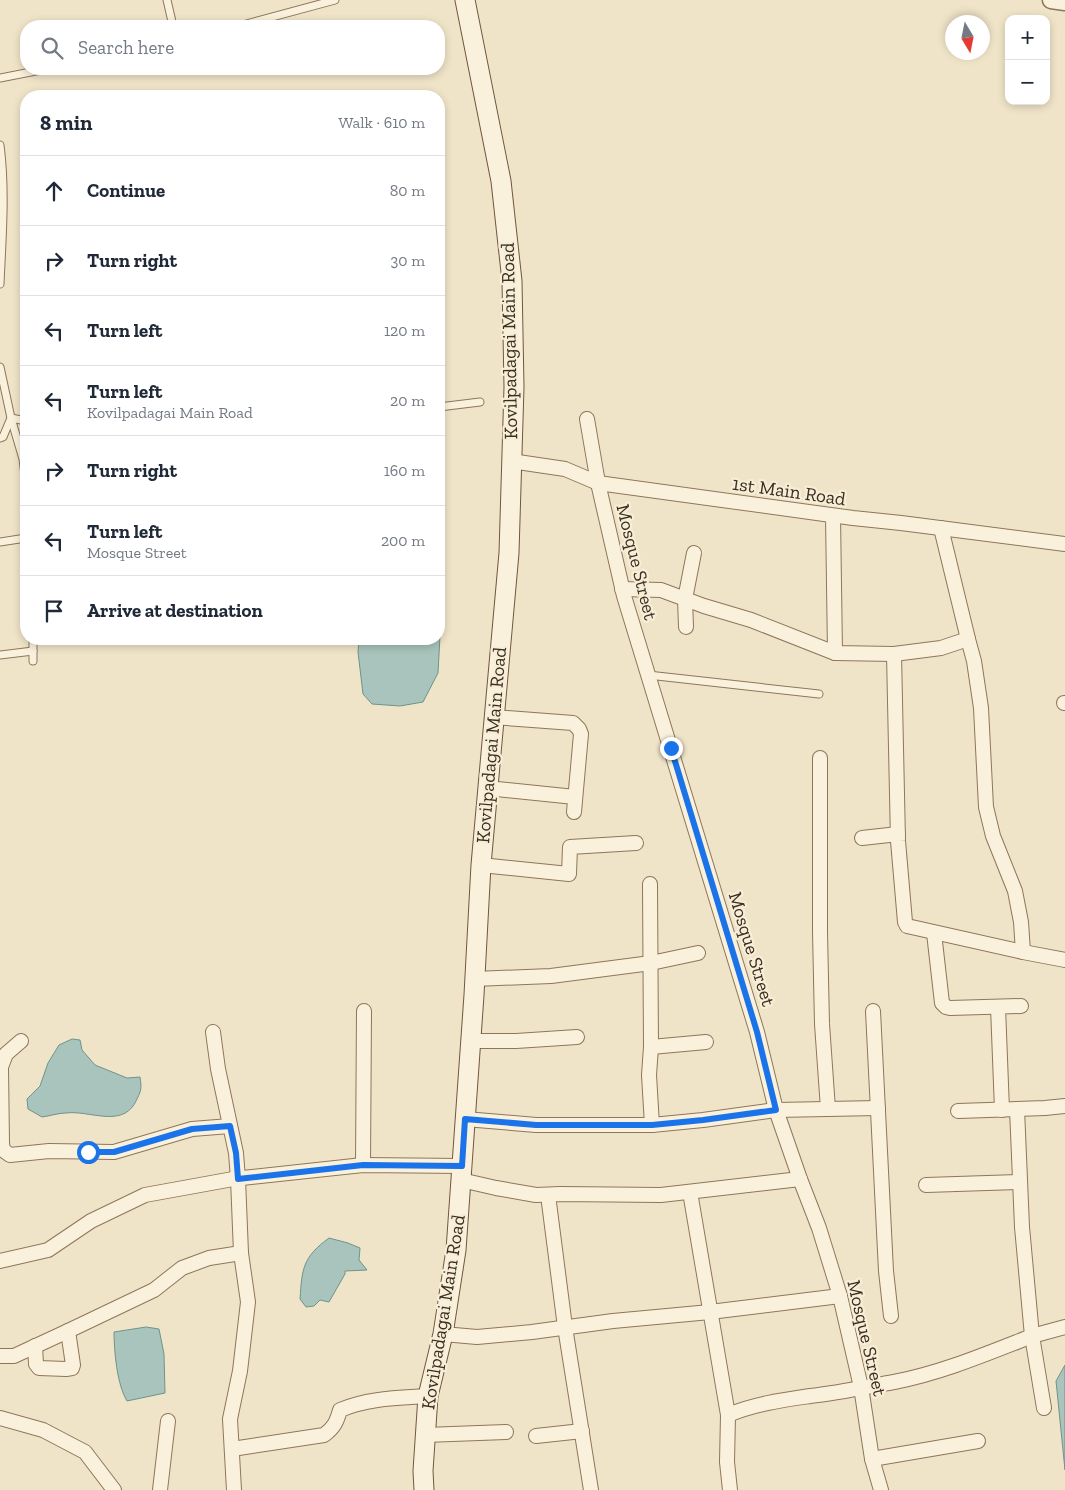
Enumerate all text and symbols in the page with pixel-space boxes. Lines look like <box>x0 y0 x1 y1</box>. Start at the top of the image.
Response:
north arrow <box>945 15 990 60</box>
map controls <box>1005 15 1050 105</box>
button: + <box>1005 15 1050 60</box>
search box <box>20 20 445 75</box>
icon: search <box>38 34 66 62</box>
text: Search here <box>78 36 174 59</box>
button: − <box>1005 60 1050 105</box>
text: 8 min <box>40 110 92 135</box>
text: Walk · 610 m <box>338 113 425 132</box>
icon: ahead <box>40 177 68 205</box>
text: Continue <box>87 179 165 202</box>
text: 80 m <box>390 181 425 200</box>
street label: Kovilpadagai Main Road <box>496 242 522 440</box>
icon: right <box>40 247 68 275</box>
text: Turn right <box>87 249 177 272</box>
text: 30 m <box>391 251 425 270</box>
icon: left <box>40 317 68 345</box>
text: Turn left <box>87 319 162 342</box>
text: 120 m <box>384 321 425 340</box>
text: Turn left <box>87 380 162 403</box>
icon: left <box>40 387 68 415</box>
text: 20 m <box>390 391 425 410</box>
text: Kovilpadagai Main Road <box>87 403 253 422</box>
icon: right <box>40 457 68 485</box>
text: Turn right <box>87 459 177 482</box>
text: 160 m <box>384 461 425 480</box>
street label: 1st Main Road <box>731 472 848 510</box>
street label: Mosque Street <box>612 502 662 622</box>
text: Turn left <box>87 520 162 543</box>
icon: left <box>40 527 68 555</box>
text: 200 m <box>381 531 425 550</box>
text: Mosque Street <box>87 543 187 562</box>
icon: arrive <box>40 597 68 625</box>
text: Arrive at destination <box>87 599 263 622</box>
street label: Kovilpadagai Main Road <box>471 645 511 844</box>
route end <box>660 737 683 760</box>
street label: Mosque Street <box>724 889 780 1009</box>
route start <box>77 1141 100 1164</box>
street label: Kovilpadagai Main Road <box>416 1212 470 1411</box>
street label: Mosque Street <box>842 1278 892 1398</box>

